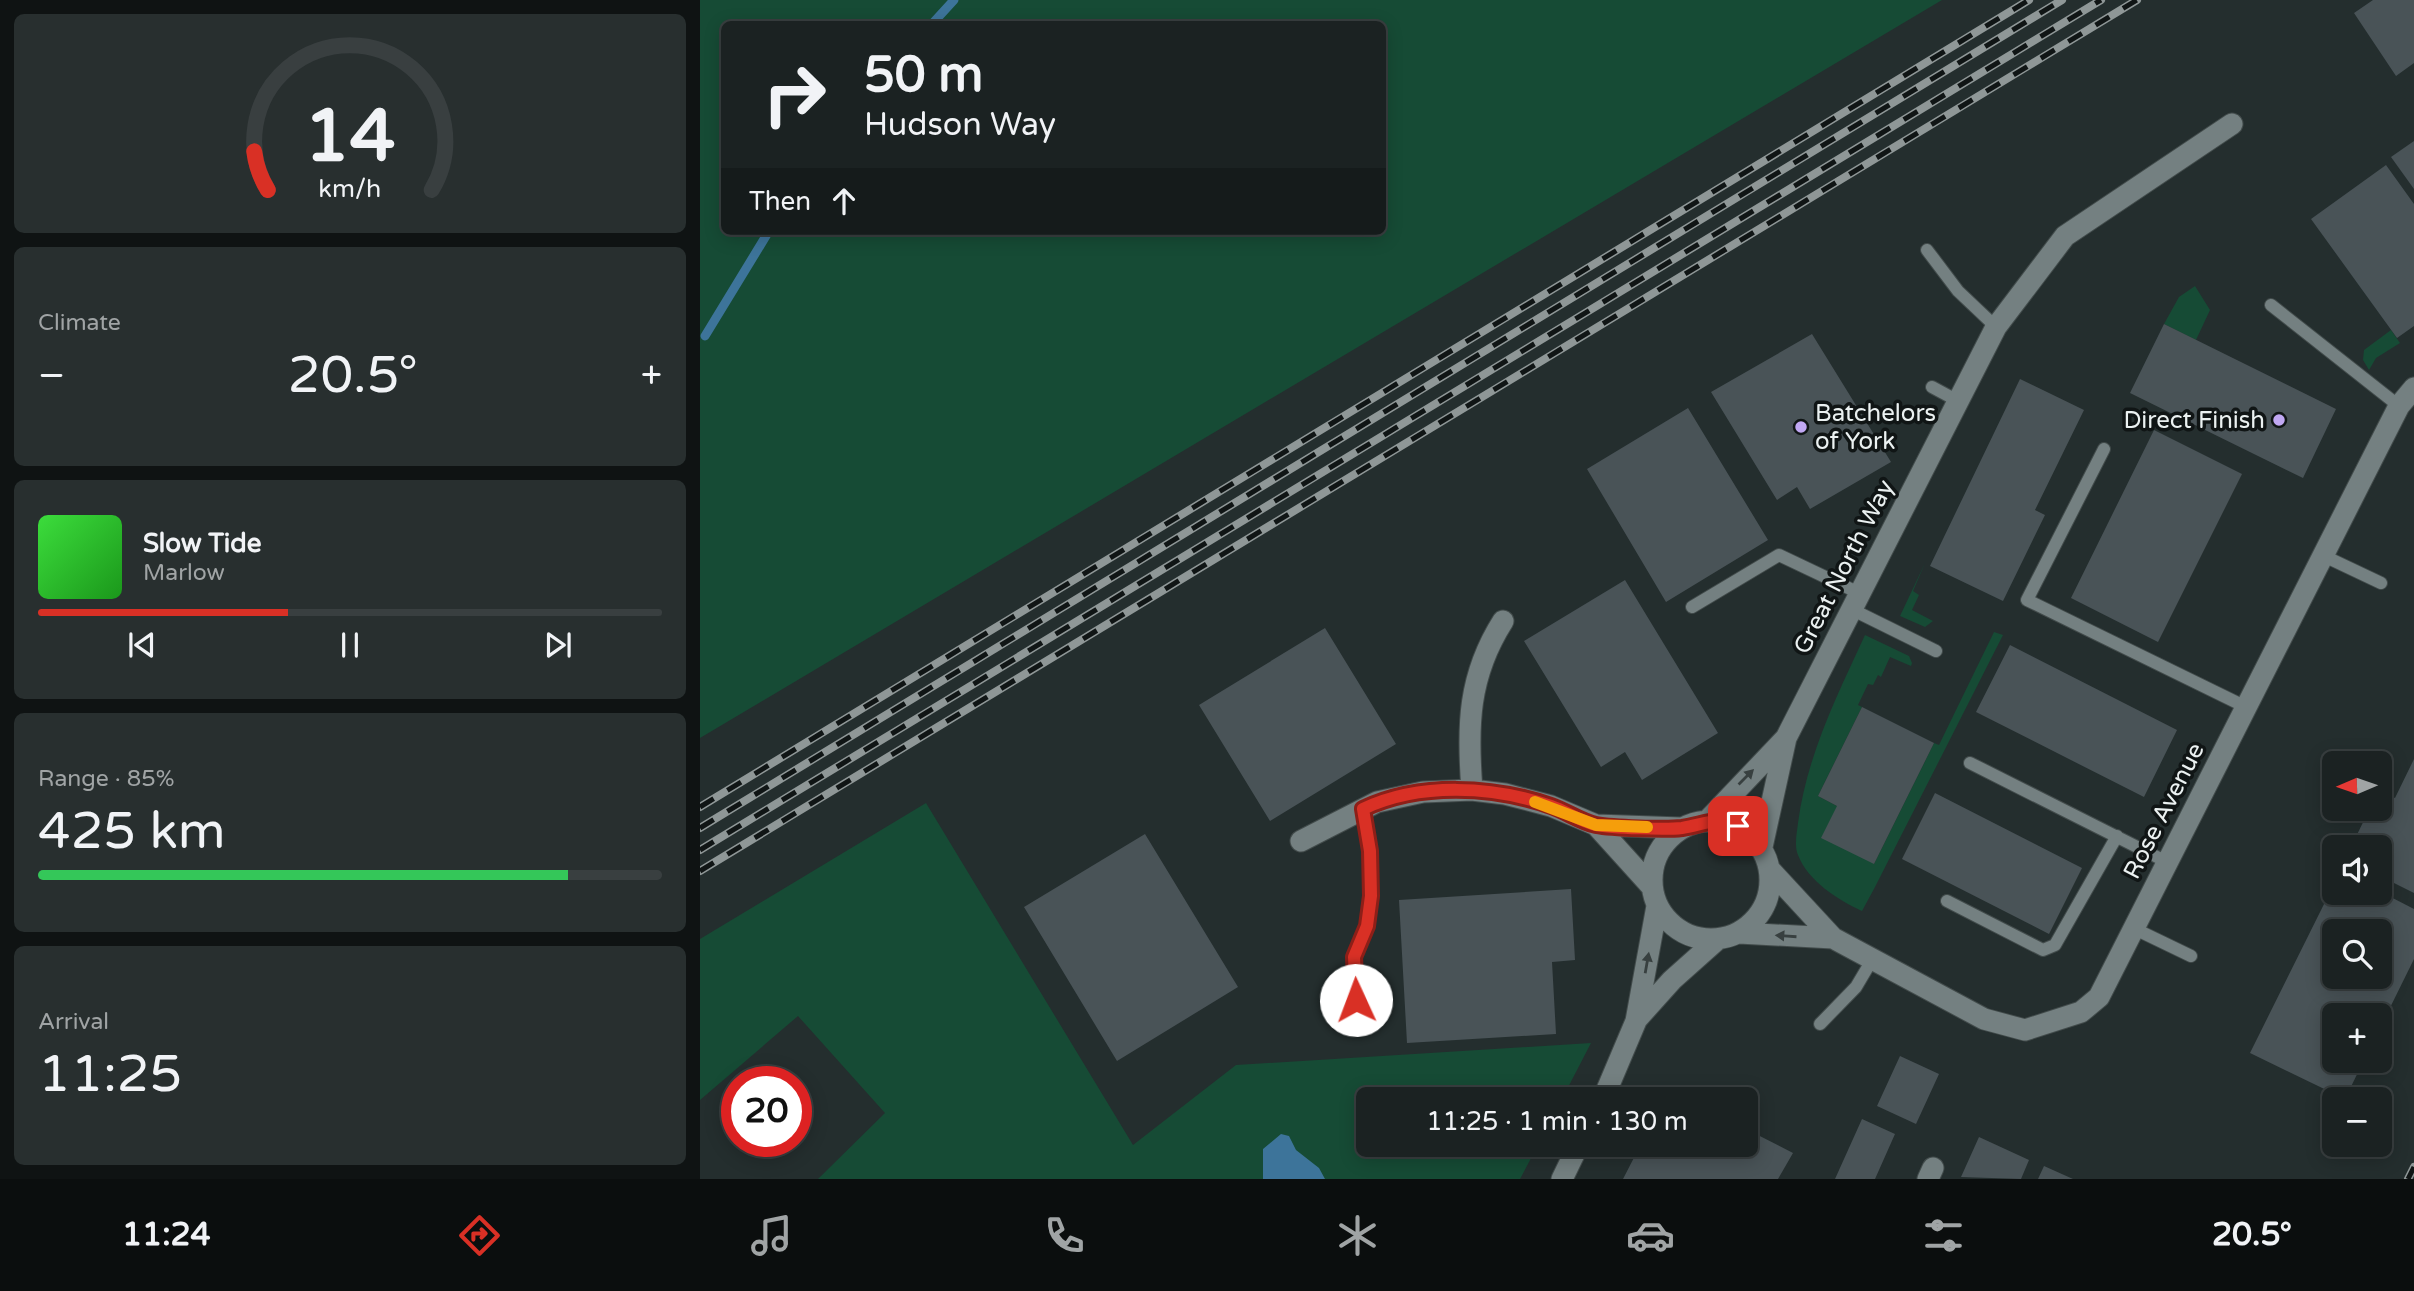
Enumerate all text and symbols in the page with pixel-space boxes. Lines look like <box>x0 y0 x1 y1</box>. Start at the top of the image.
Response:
text: 50 m <box>864 46 983 105</box>
icon: right <box>749 49 840 140</box>
text: 14 <box>304 93 396 181</box>
text: Hudson Way <box>864 106 1056 144</box>
text: km/h <box>319 173 381 203</box>
icon: ahead <box>825 182 863 220</box>
text: Then <box>749 186 811 217</box>
text: Climate <box>38 309 121 337</box>
text: 20.5° <box>288 344 418 407</box>
text: − <box>38 353 65 399</box>
text: + <box>641 353 662 399</box>
place label: Batchelors of York <box>1815 399 1936 456</box>
place label: Direct Finish <box>2124 406 2265 435</box>
marker: Direct Finish <box>2271 412 2287 428</box>
marker: Batchelors of York <box>1793 419 1809 435</box>
street label: Great North Way <box>1788 475 1900 659</box>
text: Slow Tide <box>143 528 261 559</box>
text: Marlow <box>143 559 225 587</box>
icon: previous <box>123 626 161 664</box>
icon: pause <box>331 626 369 664</box>
icon: next <box>539 626 577 664</box>
street label: Rose Avenue <box>2117 738 2211 884</box>
north arrow <box>2322 751 2392 821</box>
map controls <box>2322 751 2392 1157</box>
text: Range · 85% <box>38 765 174 793</box>
one-way arrow <box>1737 769 1754 786</box>
pin <box>1708 796 1768 856</box>
text: 425 km <box>38 800 226 863</box>
icon: arrive <box>1719 807 1757 845</box>
button: sound <box>2322 835 2392 905</box>
button: search <box>2322 919 2392 989</box>
one-way arrow <box>1775 930 1797 941</box>
one-way arrow <box>1641 952 1652 974</box>
position arrow <box>1319 963 1393 1037</box>
button: + <box>2322 1003 2392 1073</box>
text: Arrival <box>38 1008 109 1036</box>
text: 11:25 <box>38 1043 182 1106</box>
speed limit sign: 20 <box>721 1066 812 1157</box>
button: − <box>2322 1087 2392 1157</box>
text: 11:25 · 1 min · 130 m <box>1426 1106 1688 1137</box>
icon: directions <box>455 1211 504 1260</box>
icon: music <box>747 1211 796 1260</box>
icon: phone <box>1040 1211 1089 1260</box>
icon: climate <box>1333 1211 1382 1260</box>
icon: car <box>1626 1211 1675 1260</box>
icon: filters <box>1919 1211 1968 1260</box>
text: 11:24 <box>122 1216 211 1254</box>
text: 20.5° <box>2212 1216 2292 1254</box>

